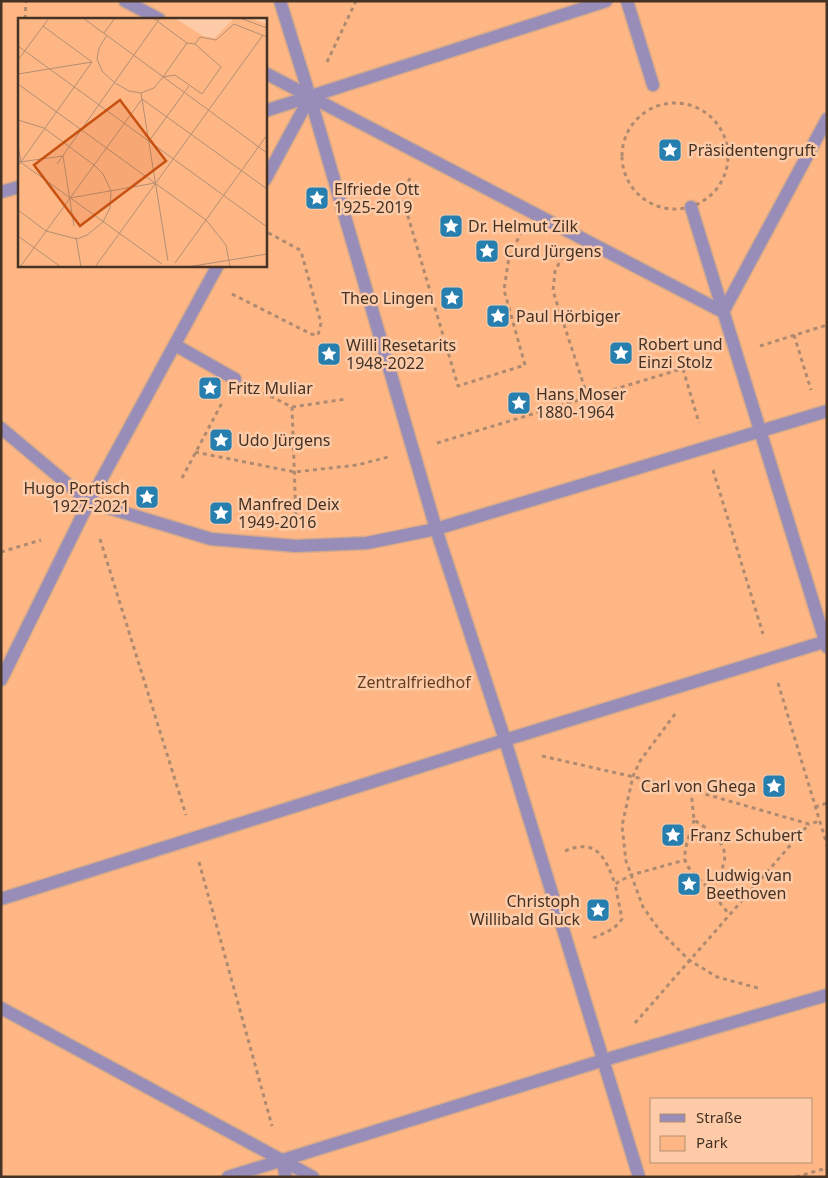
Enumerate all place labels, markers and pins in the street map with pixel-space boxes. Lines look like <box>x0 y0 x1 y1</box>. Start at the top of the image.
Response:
place icon: Präsidentengruft <box>657 137 683 163</box>
place label: Präsidentengruft <box>688 139 816 161</box>
place label: Elfriede Ott 1925-2019 <box>334 178 420 218</box>
place icon: Elfriede Ott 1925-2019 <box>304 185 330 211</box>
place icon: Dr. Helmut Zilk <box>438 213 464 239</box>
place label: Dr. Helmut Zilk <box>468 215 578 237</box>
place icon: Curd Jürgens <box>474 238 500 264</box>
place label: Curd Jürgens <box>504 240 601 262</box>
place icon: Theo Lingen <box>439 285 465 311</box>
place label: Theo Lingen <box>341 287 434 309</box>
place icon: Paul Hörbiger <box>485 303 511 329</box>
place label: Paul Hörbiger <box>516 305 621 327</box>
place label: Robert und Einzi Stolz <box>638 333 723 373</box>
place label: Willi Resetarits 1948-2022 <box>346 334 456 374</box>
place icon: Robert und Einzi Stolz <box>608 340 634 366</box>
place icon: Willi Resetarits 1948-2022 <box>316 341 342 367</box>
place icon: Fritz Muliar <box>197 375 223 401</box>
place label: Fritz Muliar <box>228 377 313 399</box>
place label: Hans Moser 1880-1964 <box>536 383 626 423</box>
place icon: Hans Moser 1880-1964 <box>506 390 532 416</box>
place icon: Udo Jürgens <box>208 427 234 453</box>
place label: Udo Jürgens <box>238 429 331 451</box>
place label: Hugo Portisch 1927-2021 <box>23 477 130 517</box>
place icon: Hugo Portisch 1927-2021 <box>134 484 160 510</box>
place label: Manfred Deix 1949-2016 <box>238 493 340 533</box>
place icon: Manfred Deix 1949-2016 <box>208 500 234 526</box>
place icon: Carl von Ghega <box>761 773 787 799</box>
place label: Carl von Ghega <box>641 775 756 797</box>
place icon: Franz Schubert <box>660 822 686 848</box>
place label: Franz Schubert <box>690 824 803 846</box>
place label: Ludwig van Beethoven <box>706 864 792 904</box>
place icon: Ludwig van Beethoven <box>676 871 702 897</box>
place label: Christoph Willibald Gluck <box>470 890 580 930</box>
place icon: Christoph Willibald Gluck <box>585 897 611 923</box>

